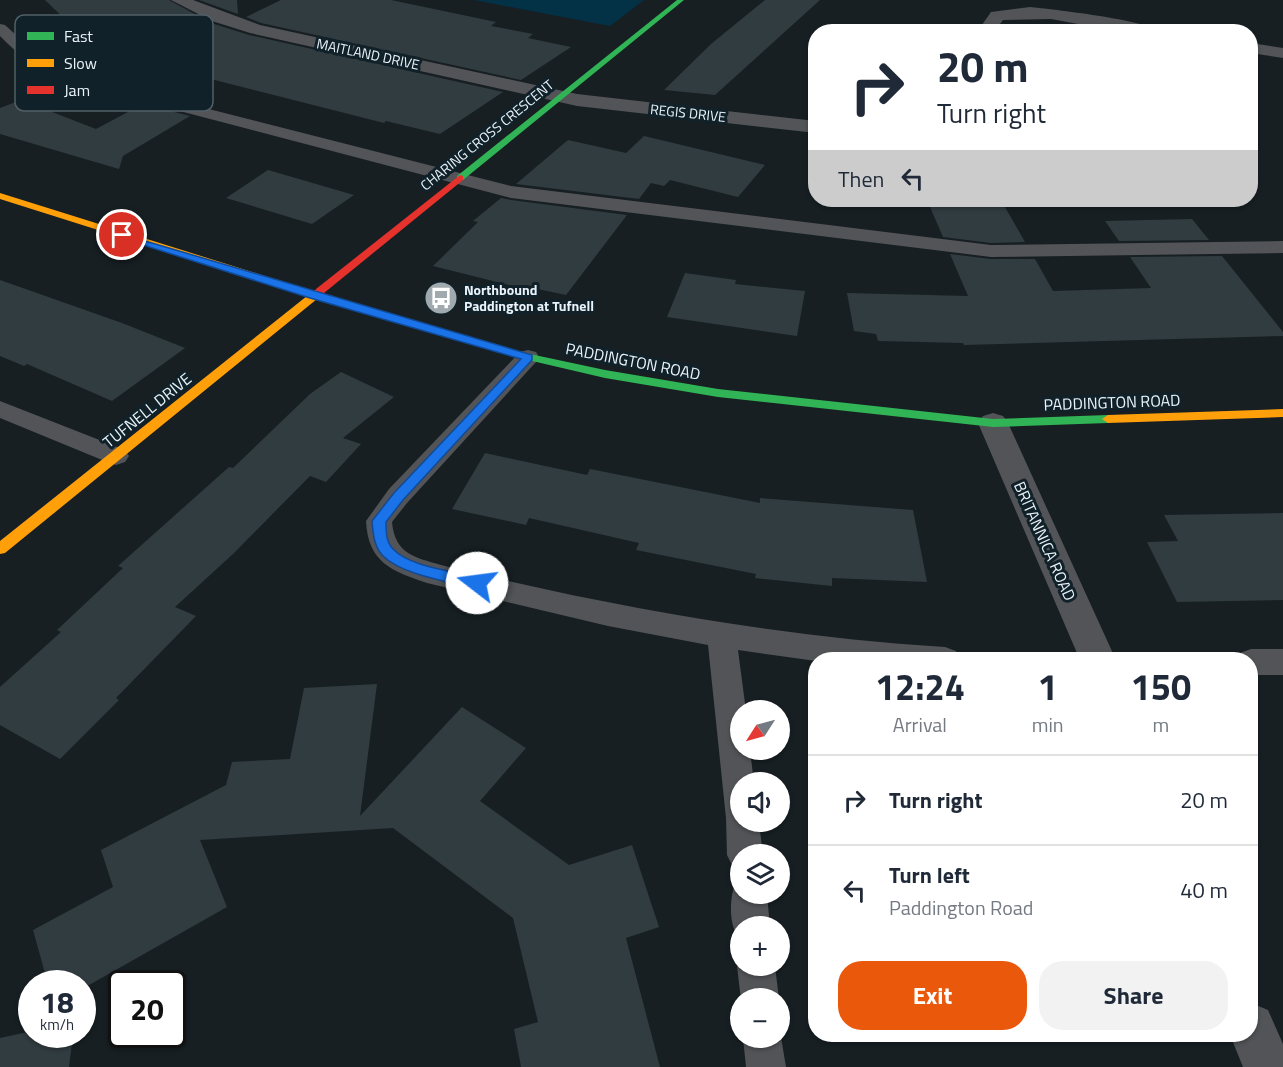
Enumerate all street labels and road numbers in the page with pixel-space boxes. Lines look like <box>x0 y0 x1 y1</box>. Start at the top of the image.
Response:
street label: MAITLAND DRIVE <box>315 32 422 75</box>
street label: CHARING CROSS CRESCENT <box>416 74 558 195</box>
street label: REGIS DRIVE <box>649 98 727 127</box>
street label: PADDINGTON ROAD <box>564 336 702 386</box>
street label: TUFNELL DRIVE <box>98 367 197 453</box>
street label: PADDINGTON ROAD <box>1043 388 1181 416</box>
street label: BRITANNICA ROAD <box>1008 478 1082 604</box>

